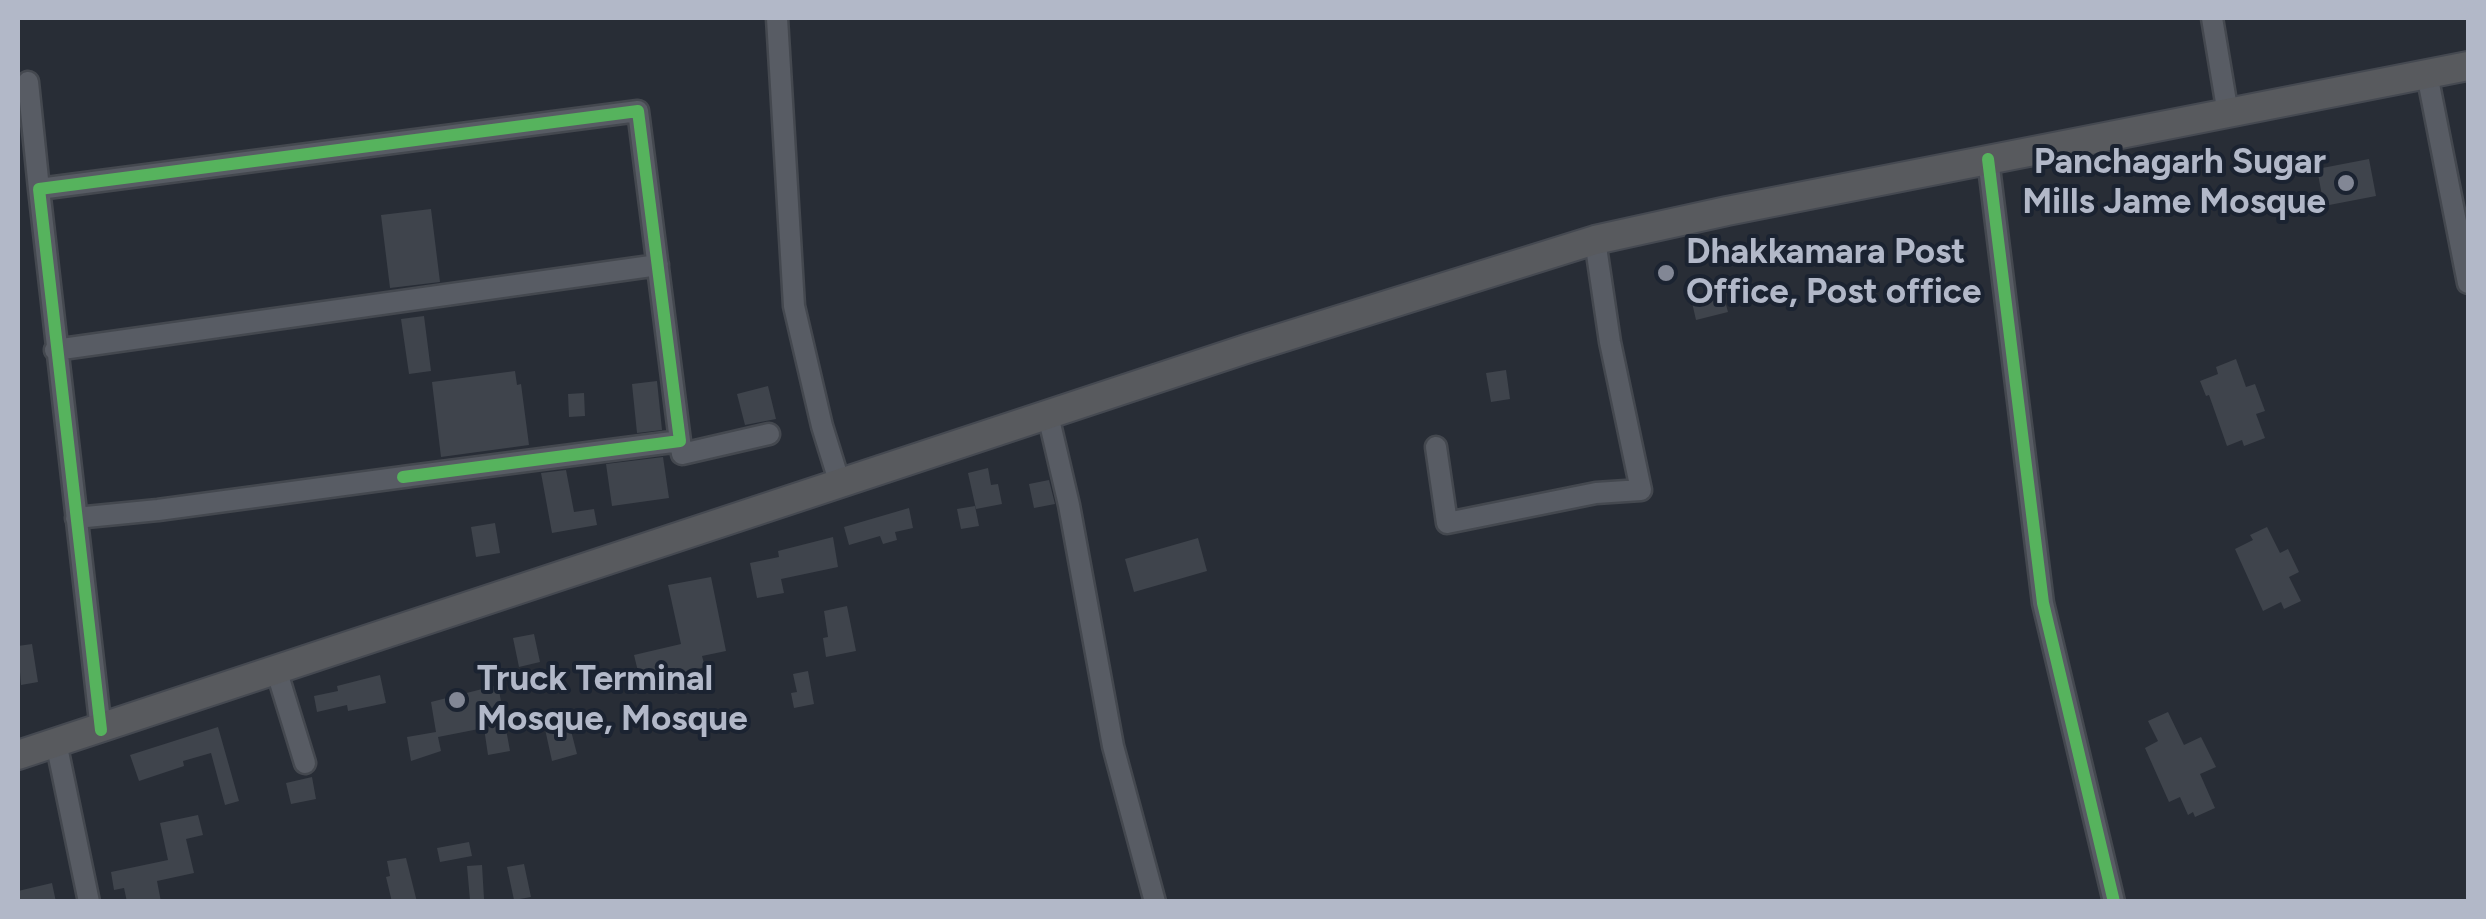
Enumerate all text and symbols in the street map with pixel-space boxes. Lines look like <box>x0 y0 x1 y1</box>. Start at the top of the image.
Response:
place label: Panchagarh Sugar Mills Jame Mosque <box>2022 142 2326 224</box>
marker: Panchagarh Sugar Mills Jame Mosque <box>2335 172 2357 194</box>
place label: Dhakkamara Post Office, Post office <box>1686 232 1981 314</box>
marker: Dhakkamara Post Office, Post office <box>1655 262 1677 284</box>
place label: Truck Terminal Mosque, Mosque <box>477 659 748 741</box>
marker: Truck Terminal Mosque, Mosque <box>446 689 468 711</box>

